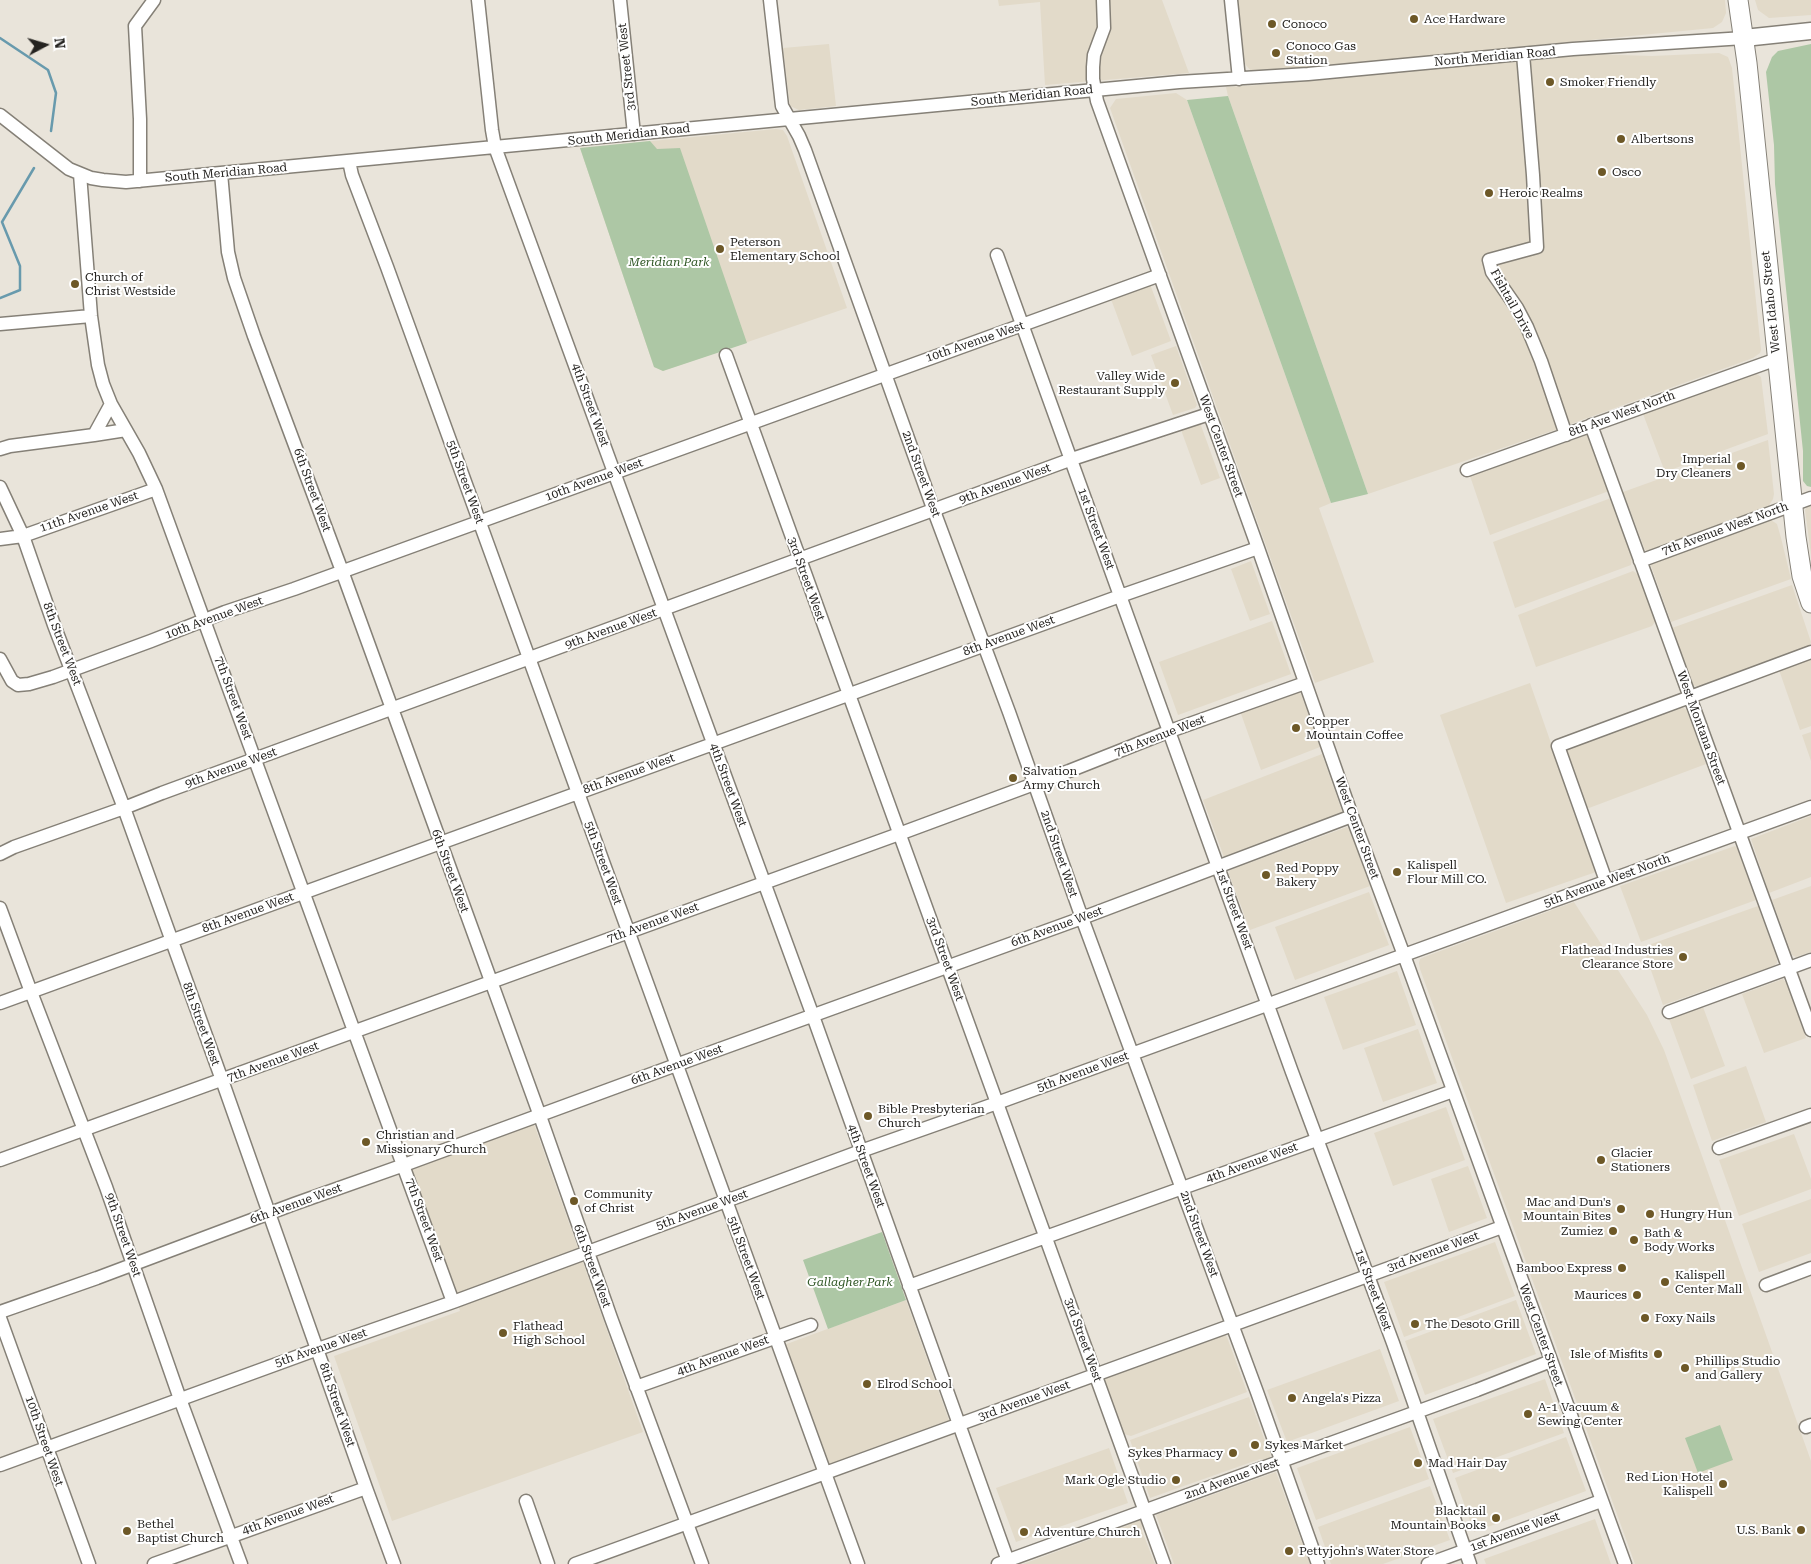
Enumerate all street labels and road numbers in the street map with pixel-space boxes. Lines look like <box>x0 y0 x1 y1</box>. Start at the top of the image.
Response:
street label: 3rd Street West <box>615 22 639 112</box>
street label: North Meridian Road <box>1434 45 1556 69</box>
street label: South Meridian Road <box>970 82 1094 110</box>
street label: South Meridian Road <box>567 121 691 149</box>
street label: South Meridian Road <box>164 160 288 186</box>
street label: West Idaho Street <box>1758 250 1784 354</box>
street label: Fishtail Drive <box>1487 267 1537 341</box>
street label: 10th Avenue West <box>924 318 1026 366</box>
street label: 4th Street West <box>568 361 612 449</box>
street label: 8th Ave West North <box>1567 388 1677 440</box>
street label: West Center Street <box>1196 393 1246 499</box>
street label: 2nd Street West <box>899 429 943 519</box>
street label: 5th Street West <box>443 438 487 526</box>
street label: 6th Street West <box>290 446 334 534</box>
street label: 10th Avenue West <box>543 456 645 504</box>
street label: 9th Avenue West <box>957 461 1053 507</box>
street label: 1st Street West <box>1075 486 1117 572</box>
street label: 11th Avenue West <box>38 488 140 536</box>
street label: 7th Avenue West North <box>1660 499 1790 559</box>
street label: 3rd Street West <box>784 535 828 623</box>
street label: 10th Avenue West <box>163 594 265 642</box>
street label: 8th Street West <box>40 600 84 688</box>
street label: 9th Avenue West <box>563 606 659 652</box>
street label: 8th Avenue West <box>961 613 1057 659</box>
street label: 7th Street West <box>211 654 255 742</box>
street label: West Montana Street <box>1674 669 1728 787</box>
street label: 7th Avenue West <box>1112 712 1208 760</box>
street label: 4th Street West <box>706 741 750 829</box>
street label: 9th Avenue West <box>183 745 279 791</box>
street label: 8th Avenue West <box>581 751 677 797</box>
street label: West Center Street <box>1332 775 1382 881</box>
street label: 2nd Street West <box>1037 809 1081 899</box>
street label: 5th Street West <box>581 819 625 907</box>
street label: 6th Street West <box>428 827 472 915</box>
street label: 5th Avenue West North <box>1542 851 1672 911</box>
street label: 1st Street West <box>1213 866 1255 952</box>
street label: 8th Avenue West <box>200 890 296 936</box>
street label: 7th Avenue West <box>605 900 701 946</box>
street label: 6th Avenue West <box>1009 904 1105 950</box>
street label: 3rd Street West <box>923 915 967 1003</box>
street label: 8th Street West <box>179 980 223 1068</box>
street label: 7th Avenue West <box>225 1039 321 1085</box>
street label: 6th Avenue West <box>629 1042 725 1088</box>
street label: 5th Avenue West <box>1035 1049 1131 1095</box>
street label: 4th Street West <box>844 1122 888 1210</box>
street label: 4th Avenue West <box>1204 1140 1300 1186</box>
street label: 7th Street West <box>402 1176 446 1264</box>
street label: 6th Avenue West <box>248 1181 344 1227</box>
street label: 5th Avenue West <box>654 1187 750 1233</box>
street label: 2nd Street West <box>1177 1189 1221 1279</box>
street label: 9th Street West <box>102 1191 144 1279</box>
street label: 5th Street West <box>724 1214 768 1302</box>
street label: 6th Street West <box>570 1222 614 1310</box>
street label: 3rd Avenue West <box>1385 1229 1481 1275</box>
street label: 1st Street West <box>1352 1247 1394 1333</box>
street label: West Center Street <box>1516 1282 1566 1388</box>
street label: 3rd Street West <box>1061 1296 1105 1384</box>
street label: 5th Avenue West <box>273 1325 369 1371</box>
street label: 4th Avenue West <box>675 1333 771 1379</box>
street label: 8th Street West <box>316 1361 358 1449</box>
street label: 3rd Avenue West <box>976 1378 1072 1424</box>
street label: 10th Street West <box>22 1394 66 1488</box>
street label: 2nd Avenue West <box>1183 1455 1281 1503</box>
street label: 4th Avenue West <box>240 1492 336 1538</box>
street label: 1st Avenue West <box>1468 1509 1562 1555</box>

